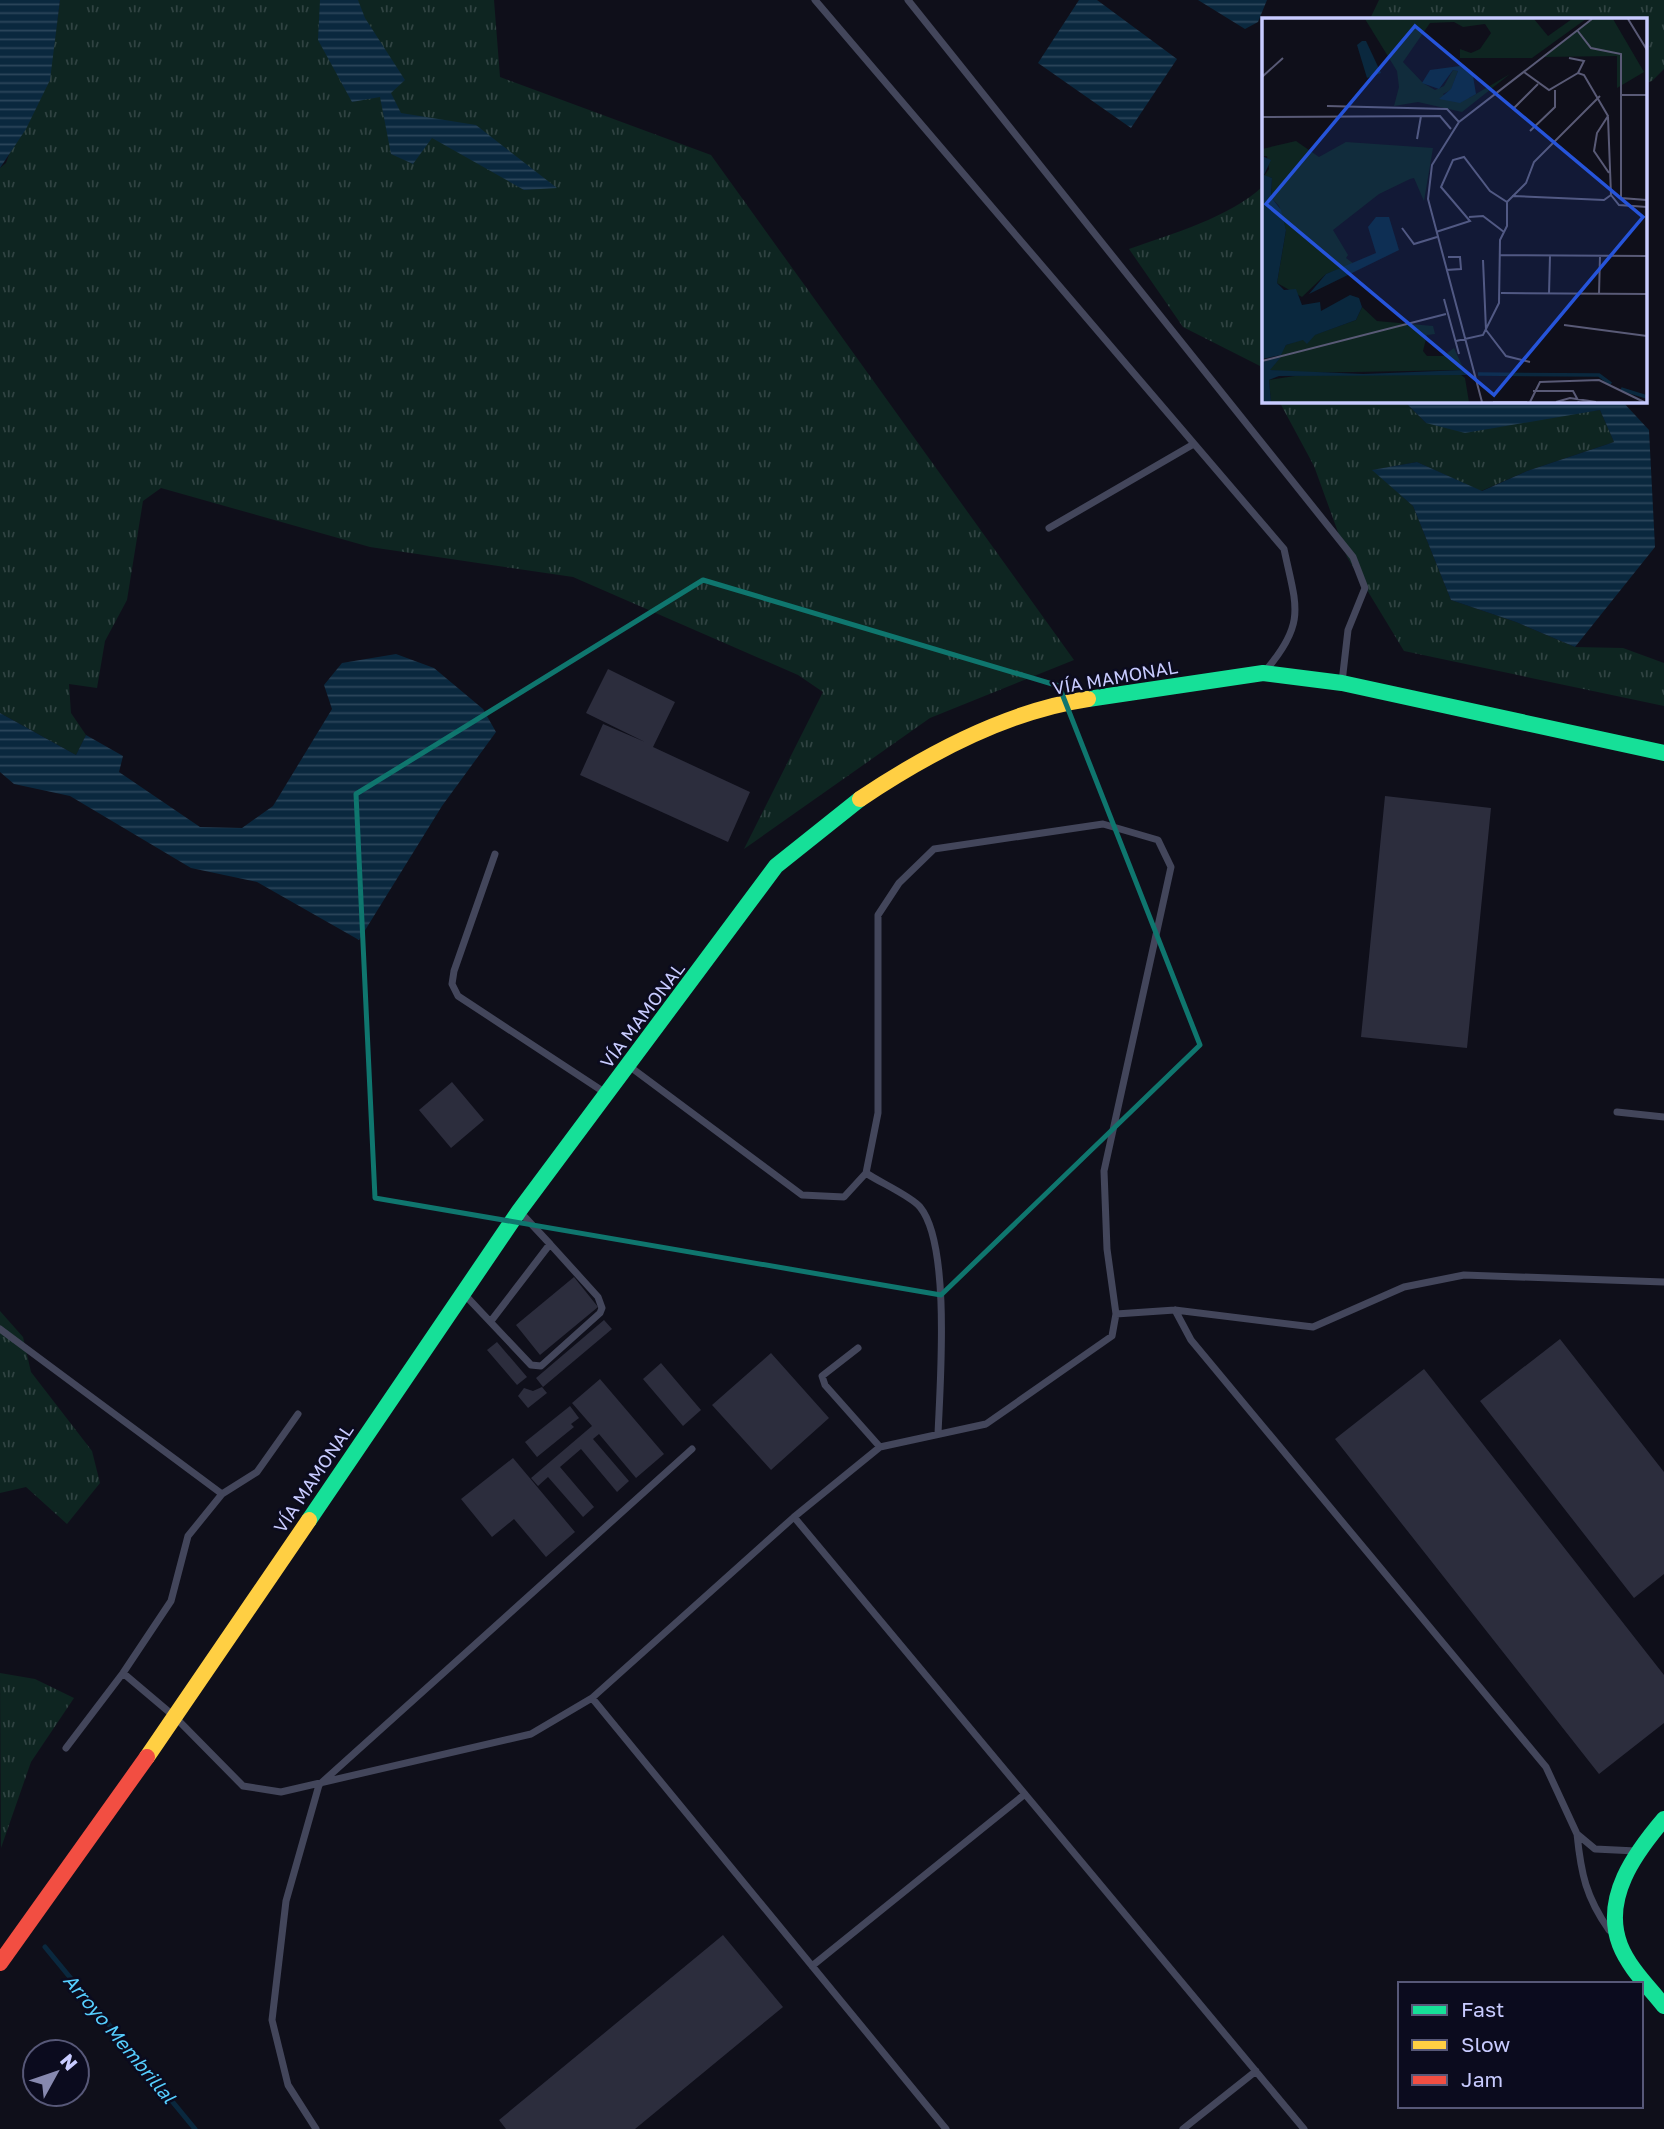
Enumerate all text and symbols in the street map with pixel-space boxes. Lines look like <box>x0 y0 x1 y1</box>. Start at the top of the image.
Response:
inset map <box>1262 18 1646 402</box>
street label: VÍA MAMONAL <box>1051 655 1179 699</box>
street label: VÍA MAMONAL <box>595 958 689 1072</box>
street label: VÍA MAMONAL <box>268 1419 358 1537</box>
water label: Arroyo Membrillal <box>59 1969 182 2108</box>
legend <box>1398 1982 1643 2108</box>
text: Fast <box>1461 1996 1504 2022</box>
text: Slow <box>1461 2031 1510 2057</box>
north arrow <box>21 2038 91 2108</box>
text: N <box>56 2049 83 2075</box>
text: Jam <box>1461 2066 1503 2092</box>

